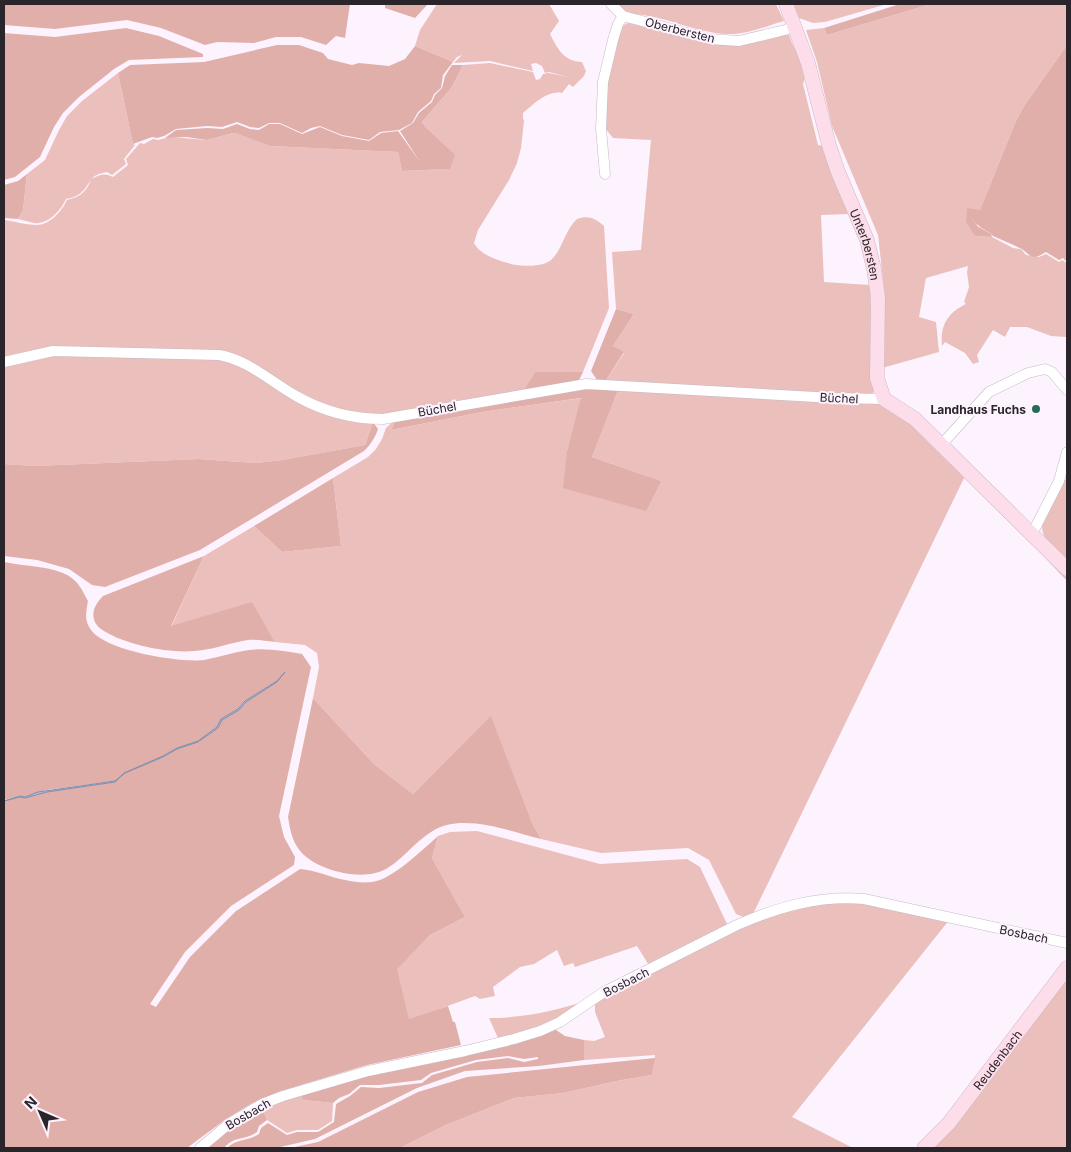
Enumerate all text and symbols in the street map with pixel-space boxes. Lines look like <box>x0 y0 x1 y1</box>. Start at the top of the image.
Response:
street label: Oberbersten <box>644 14 716 46</box>
street label: Unterbersten <box>847 206 883 281</box>
street label: Büchel <box>819 389 859 407</box>
street label: Büchel <box>417 398 457 420</box>
place label: Landhaus Fuchs <box>930 402 1026 417</box>
marker: Landhaus Fuchs <box>1030 403 1042 415</box>
street label: Bosbach <box>998 922 1050 946</box>
street label: Bosbach <box>601 964 651 1000</box>
street label: Reudenbach <box>970 1027 1025 1093</box>
north arrow <box>15 1087 65 1137</box>
text: N <box>21 1093 40 1112</box>
street label: Bosbach <box>223 1095 273 1133</box>

